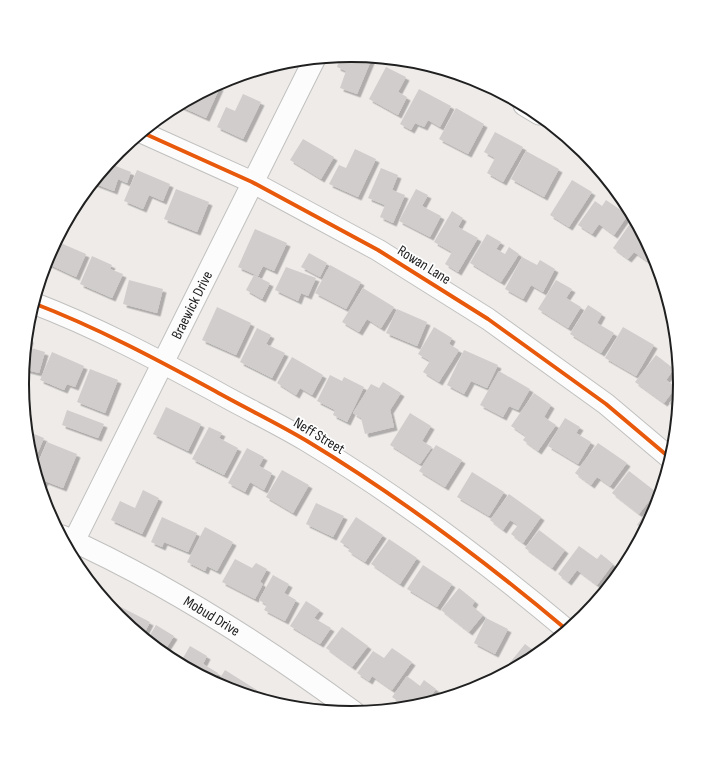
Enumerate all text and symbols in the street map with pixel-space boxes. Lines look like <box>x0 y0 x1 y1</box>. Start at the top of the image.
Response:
street label: Rowan Lane <box>394 241 454 289</box>
street label: Braewick Drive <box>167 268 217 342</box>
street label: Neff Street <box>290 413 348 459</box>
street label: Mobud Drive <box>180 592 244 640</box>

